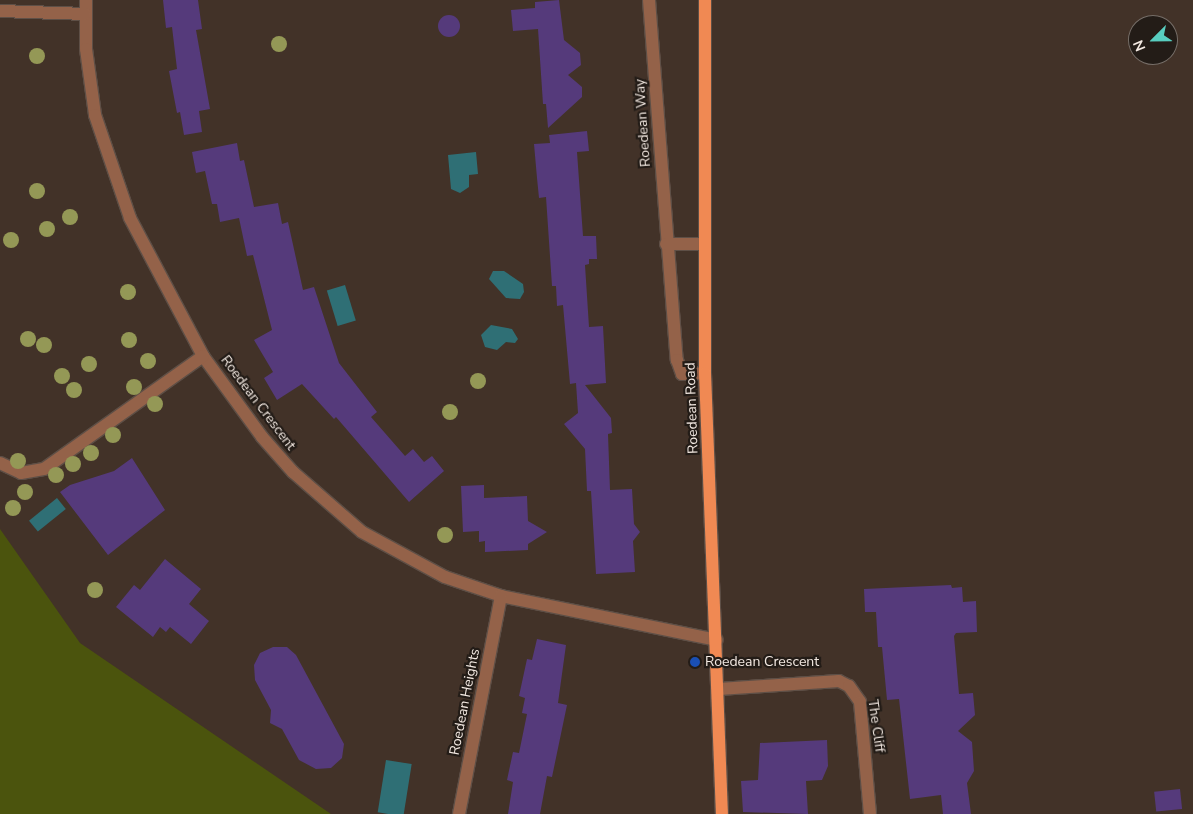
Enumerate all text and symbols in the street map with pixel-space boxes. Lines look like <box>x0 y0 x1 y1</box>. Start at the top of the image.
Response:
north arrow <box>1128 15 1178 65</box>
text: N <box>1129 37 1150 54</box>
street label: Roedean Way <box>632 78 654 168</box>
street label: Roedean Crescent <box>217 352 299 454</box>
street label: Roedean Road <box>682 362 702 454</box>
street label: Roedean Heights <box>446 647 484 757</box>
place label: Roedean Crescent <box>705 654 819 670</box>
marker: Roedean Crescent <box>689 656 701 668</box>
street label: The Cliff <box>864 698 888 754</box>

